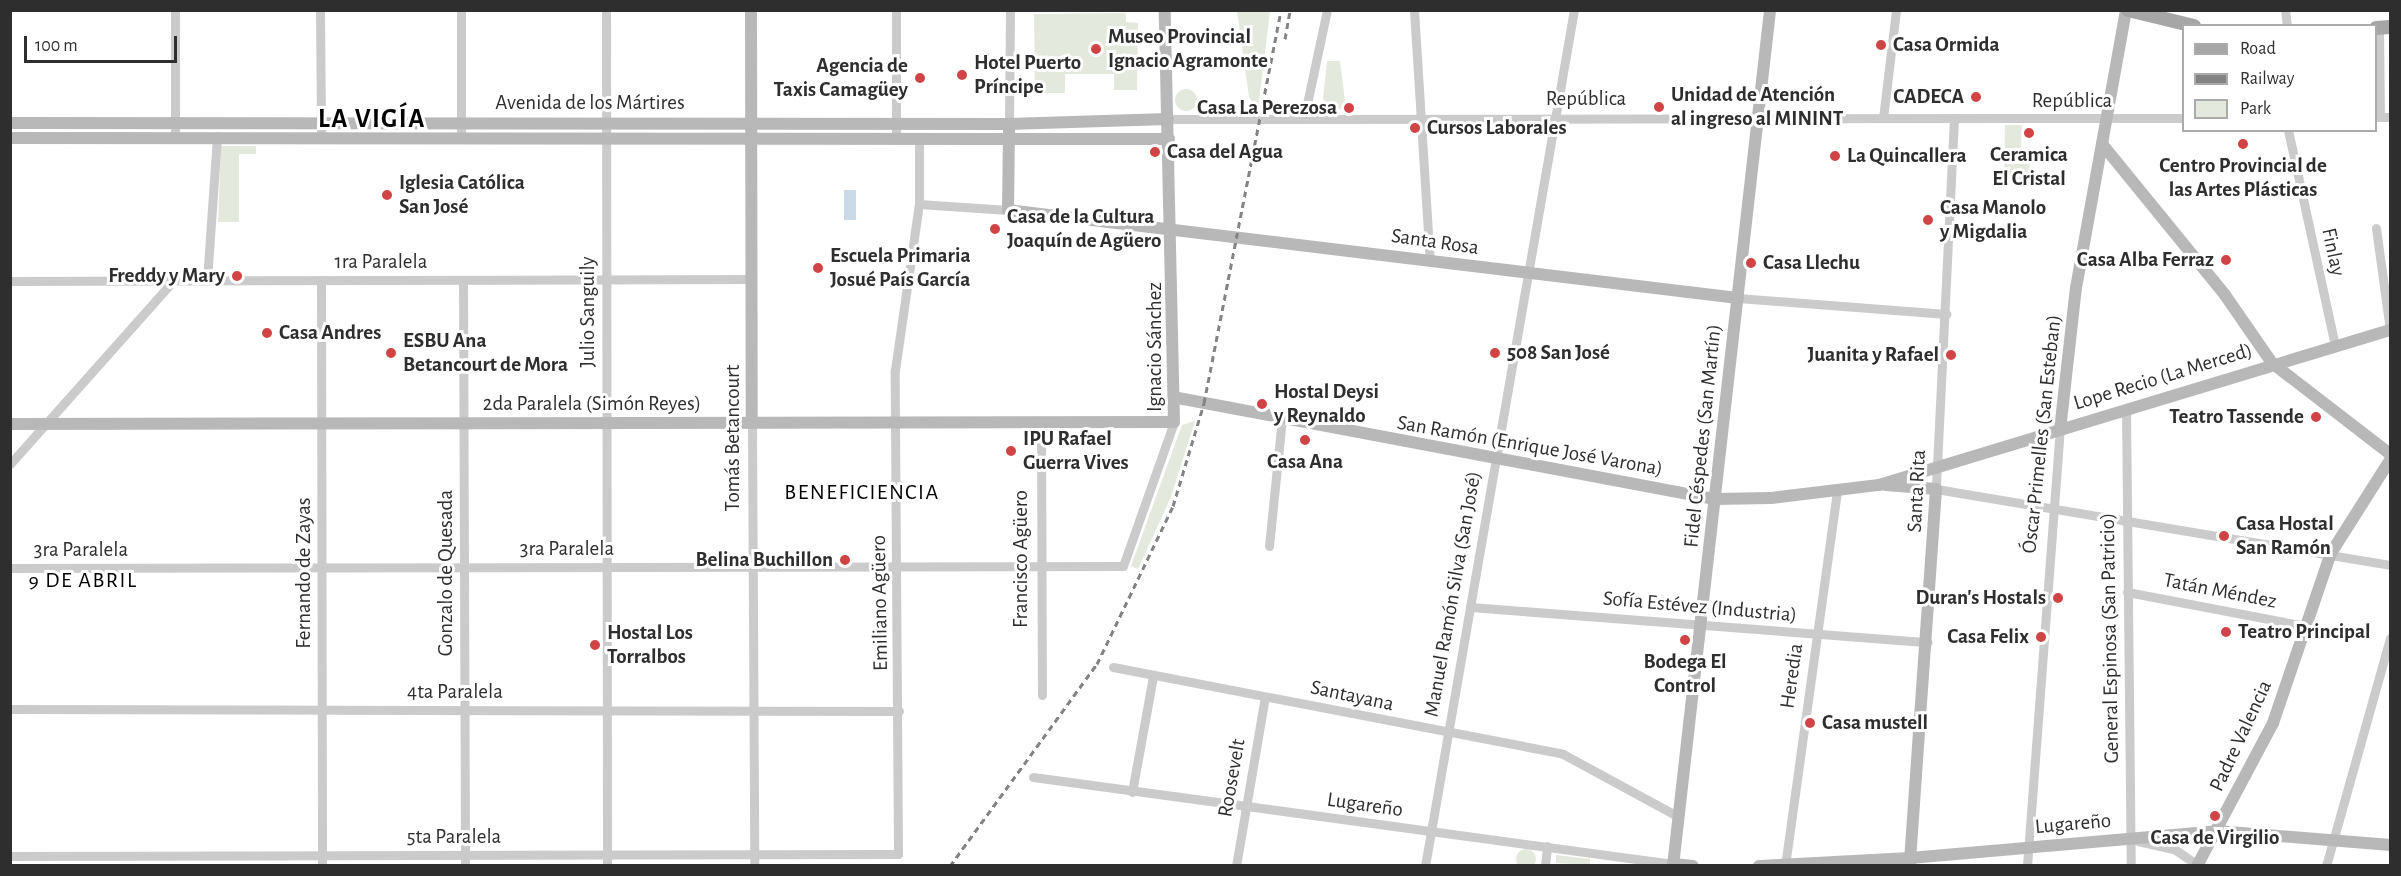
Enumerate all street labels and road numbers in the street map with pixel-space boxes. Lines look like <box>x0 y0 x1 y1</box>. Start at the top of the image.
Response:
street label: República <box>1546 86 1626 112</box>
street label: República <box>2032 88 2112 114</box>
street label: Avenida de los Mártires <box>495 90 685 116</box>
street label: Santa Rosa <box>1389 223 1481 261</box>
street label: Finlay <box>2316 226 2350 278</box>
street label: 1ra Paralela <box>335 249 427 275</box>
street label: Julio Sanguily <box>575 256 601 368</box>
street label: Ignacio Sánchez <box>1142 282 1168 412</box>
street label: Óscar Primelles (San Esteban) <box>2017 313 2067 555</box>
street label: Fidel Céspedes (San Martín) <box>1679 323 1727 549</box>
street label: Lope Recio (La Merced) <box>2071 338 2255 416</box>
street label: Tomás Betancourt <box>720 365 746 511</box>
street label: 2da Paralela (Simón Reyes) <box>483 391 701 417</box>
street label: San Ramón (Enrique José Varona) <box>1395 410 1665 482</box>
street label: Santa Rita <box>1902 449 1932 533</box>
street label: Manuel Ramón Silva (San José) <box>1419 469 1487 719</box>
street label: Gonzalo de Quesada <box>433 490 459 656</box>
street label: Francisco Agüero <box>1008 490 1034 628</box>
street label: Fernando de Zayas <box>291 497 317 649</box>
street label: General Espinosa (San Patricio) <box>2095 512 2125 764</box>
street label: Emiliano Agüero <box>866 535 894 671</box>
street label: 3ra Paralela <box>520 536 614 562</box>
street label: 3ra Paralela <box>34 537 128 563</box>
street label: Tatán Méndez <box>2161 568 2279 614</box>
street label: Sofía Estévez (Industria) <box>1602 586 1798 628</box>
street label: Heredia <box>1775 642 1809 710</box>
street label: Santayana <box>1308 675 1396 717</box>
street label: Padre Valencia <box>2204 676 2278 796</box>
street label: 4ta Paralela <box>407 679 503 705</box>
street label: Roosevelt <box>1213 737 1251 819</box>
street label: Lugareño <box>1325 787 1405 823</box>
street label: Lugareño <box>2034 808 2112 840</box>
street label: 5ta Paralela <box>407 824 501 850</box>

